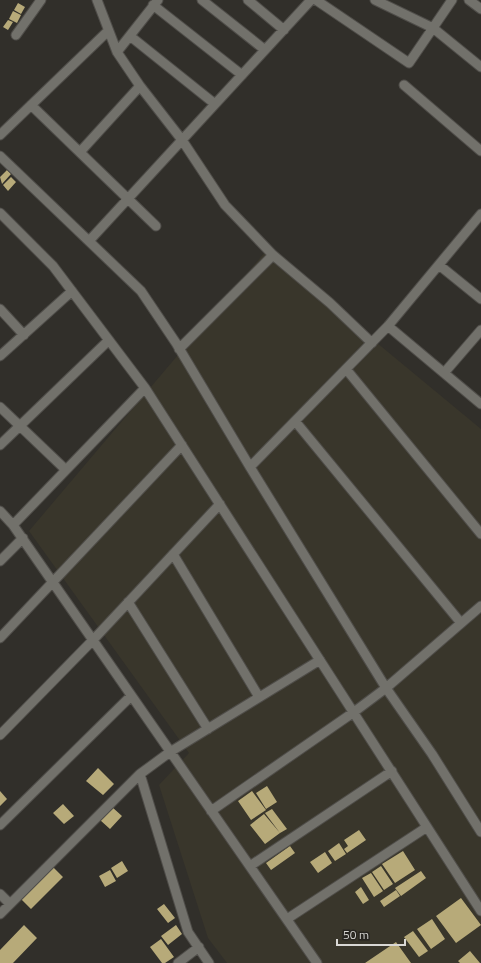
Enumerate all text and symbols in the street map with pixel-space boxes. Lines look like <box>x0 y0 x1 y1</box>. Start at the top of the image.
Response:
scale bar <box>337 921 405 947</box>
text: 50 m <box>343 925 369 944</box>

